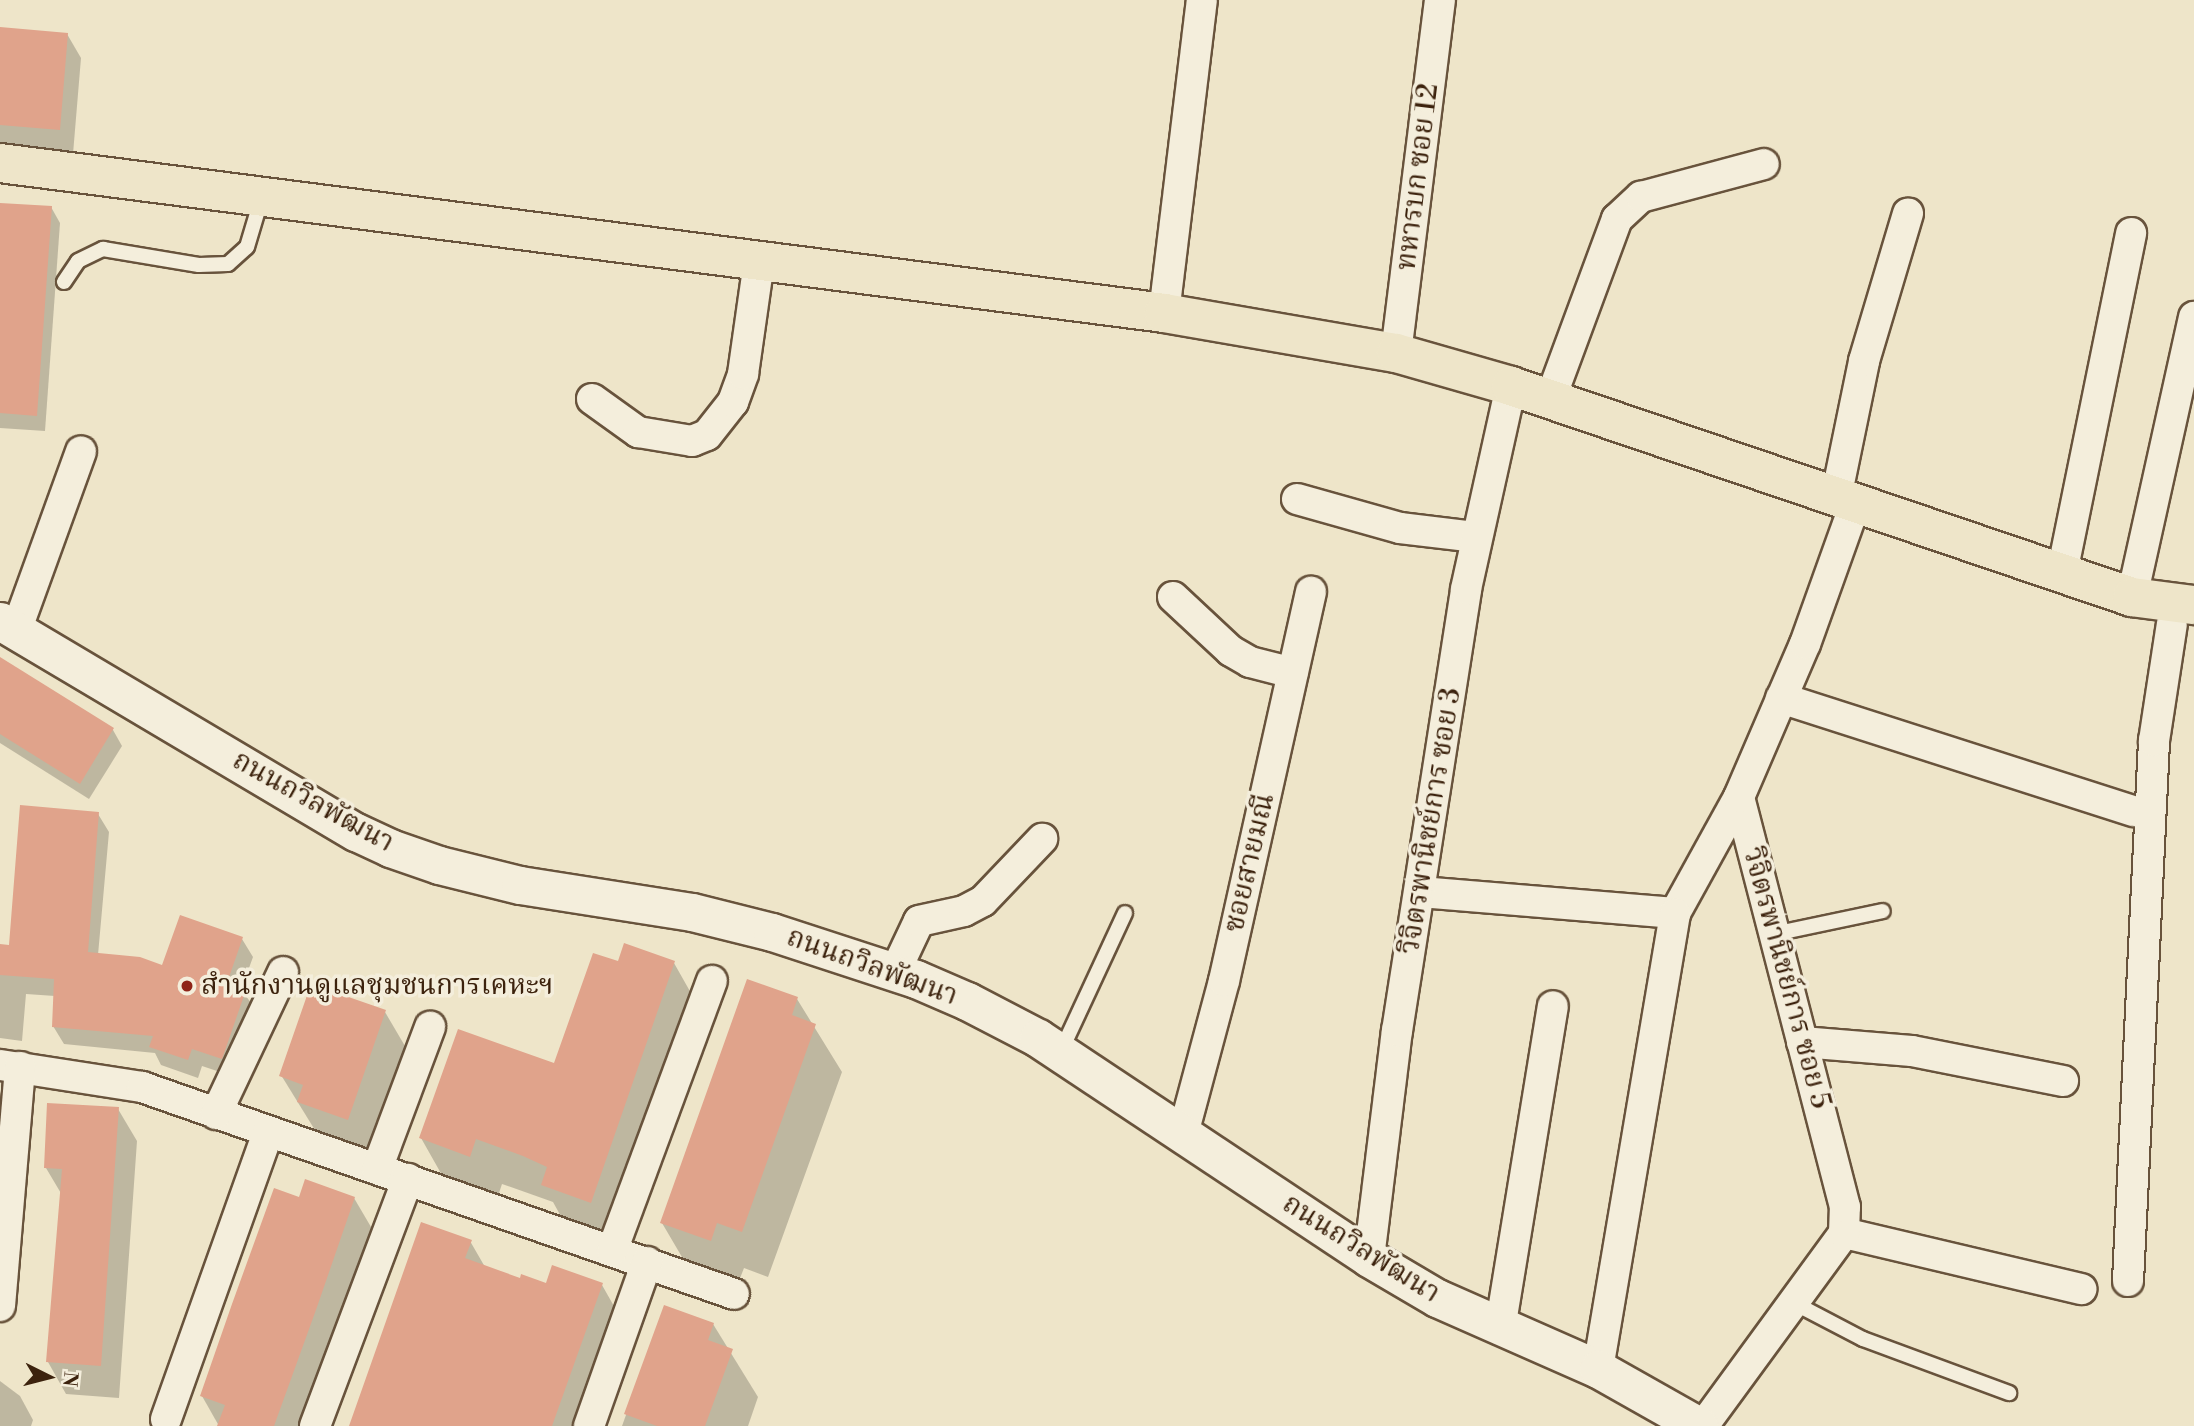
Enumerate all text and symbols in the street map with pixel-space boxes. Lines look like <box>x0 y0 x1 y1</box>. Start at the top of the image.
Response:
street label: ทหารบก ซอย 12 <box>1390 82 1446 272</box>
street label: วิจิตรพานิชย์การ ซอย 3 <box>1393 685 1469 957</box>
street label: ถนนถวิลพัฒนา <box>226 744 400 860</box>
street label: ซอยสายมณี <box>1218 790 1282 936</box>
street label: วิจิตรพานิชย์การ ซอย 5 <box>1735 844 1837 1112</box>
street label: ถนนถวิลพัฒนา <box>782 921 962 1013</box>
place label: สำนักงานดูแลชุมชนการเคหะฯ <box>201 969 554 1003</box>
marker: สำนักงานดูแลชุมชนการเคหะฯ <box>179 978 195 994</box>
street label: ถนนถวิลพัฒนา <box>1276 1187 1446 1311</box>
north arrow <box>14 1342 84 1412</box>
text: N <box>57 1370 83 1388</box>

